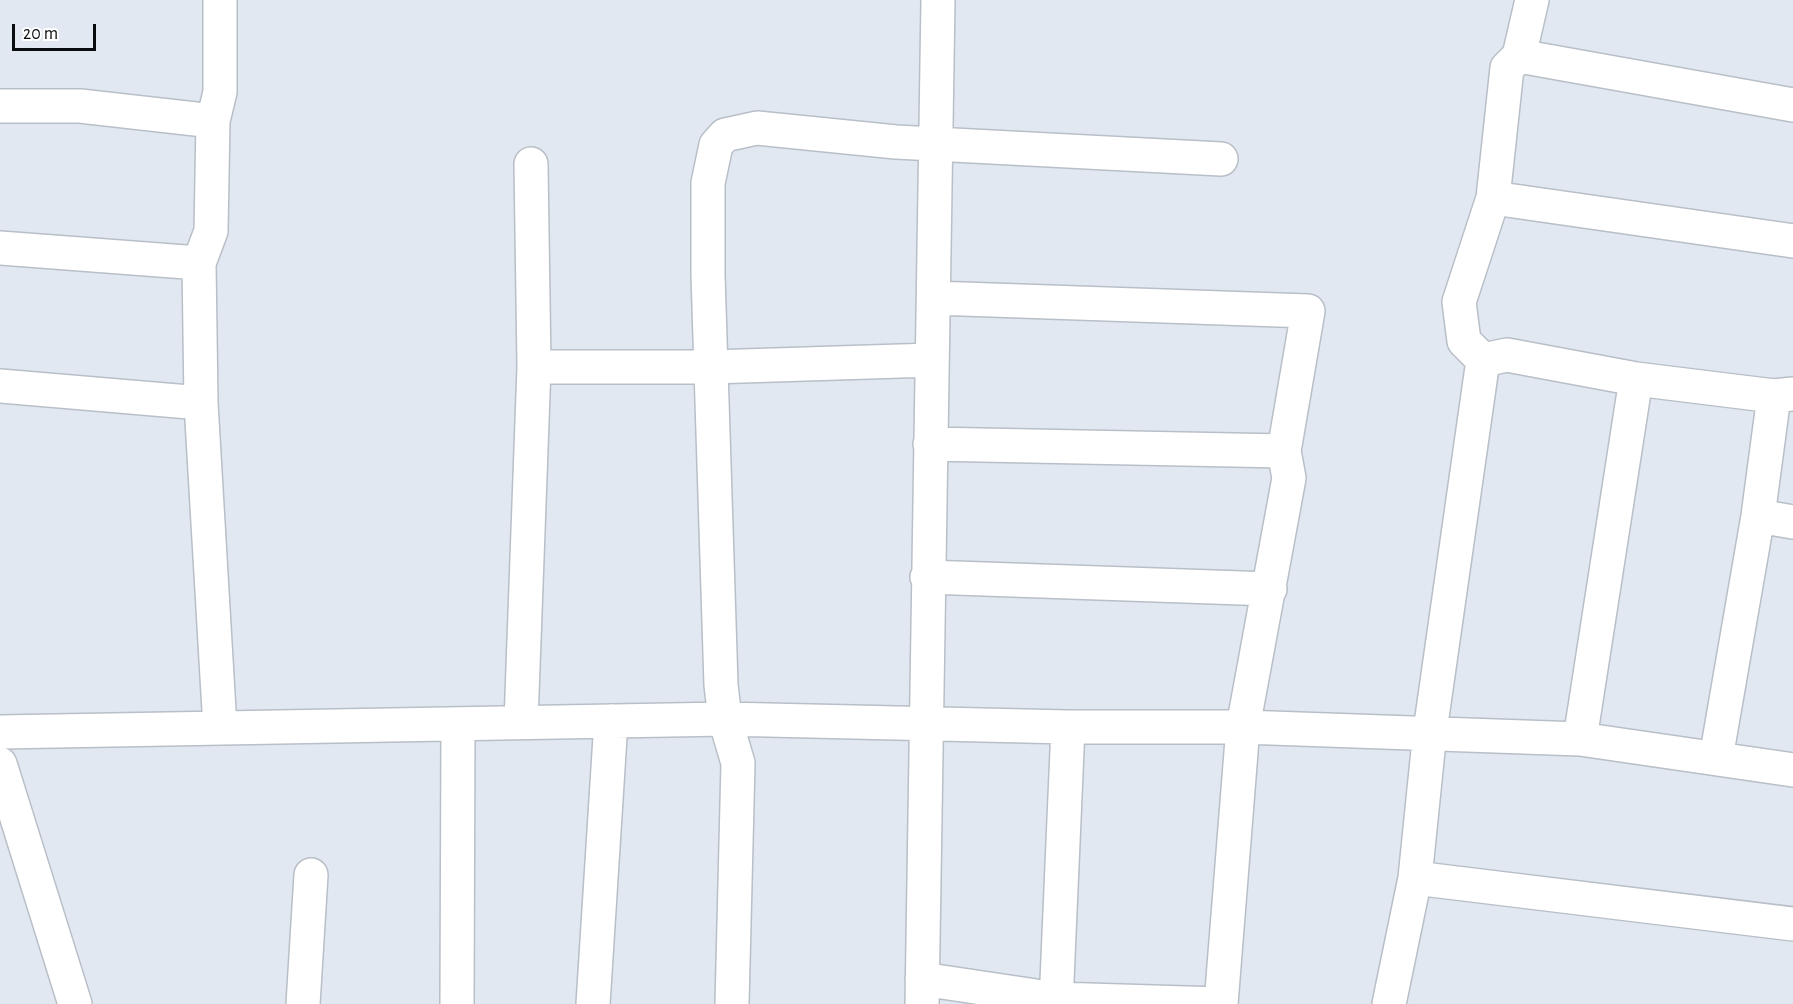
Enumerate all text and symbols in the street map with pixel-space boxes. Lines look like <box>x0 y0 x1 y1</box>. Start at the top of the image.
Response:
scale bar <box>15 12 99 50</box>
text: 20 m <box>23 25 58 43</box>

